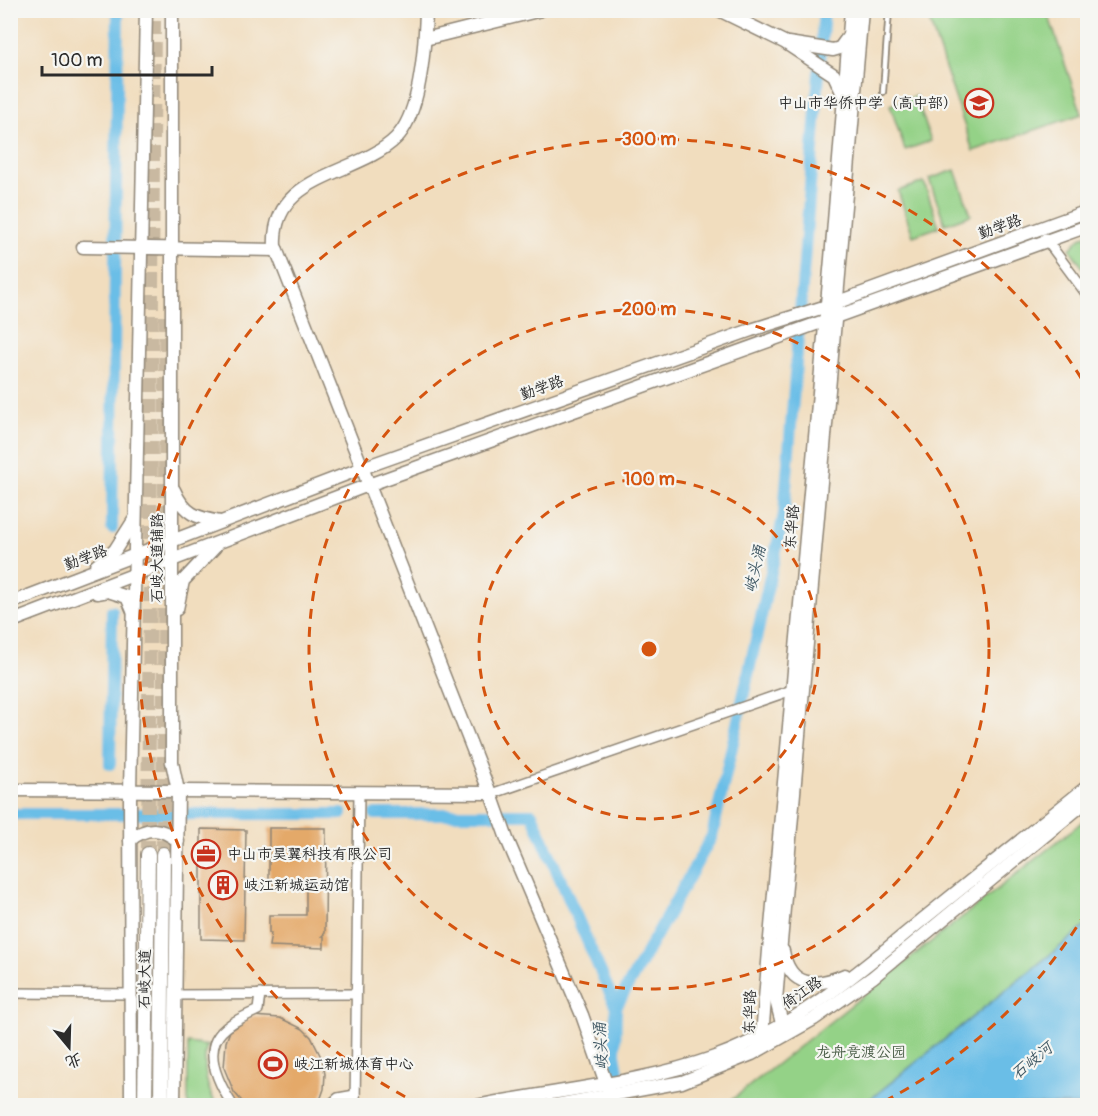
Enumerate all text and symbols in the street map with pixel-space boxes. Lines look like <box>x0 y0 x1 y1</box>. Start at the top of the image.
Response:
scale bar <box>42 39 212 77</box>
text: 100 m <box>51 49 103 72</box>
school or university icon: 中山市华侨中学（高中部） <box>963 87 995 119</box>
place label: 中山市华侨中学（高中部） <box>778 94 958 113</box>
text: 300 m <box>622 128 676 151</box>
street label: 勤学路 <box>976 210 1024 244</box>
text: 200 m <box>622 298 676 321</box>
street label: 勤学路 <box>518 371 566 405</box>
text: 100 m <box>623 468 675 491</box>
street label: 东华路 <box>781 504 803 550</box>
street label: 石岐大道辅路 <box>148 513 167 603</box>
street label: 勤学路 <box>62 541 110 575</box>
water label: 岐头涌 <box>740 542 770 595</box>
centre of rings <box>639 639 659 659</box>
office icon: 中山市昊翼科技有限公司 <box>190 838 222 870</box>
place label: 中山市昊翼科技有限公司 <box>227 845 392 864</box>
building icon: 岐江新城运动馆 <box>207 869 239 901</box>
place label: 岐江新城运动馆 <box>244 876 349 895</box>
street label: 石岐大道 <box>135 949 155 1009</box>
street label: 倚江路 <box>778 972 826 1014</box>
street label: 东华路 <box>740 989 760 1035</box>
north arrow <box>39 1017 99 1077</box>
water label: 岐头涌 <box>590 1021 612 1070</box>
water label: 石岐河 <box>1007 1036 1059 1084</box>
park label: 龙舟竞渡公园 <box>816 1043 906 1062</box>
text: 北 <box>63 1048 84 1072</box>
sports icon: 岐江新城体育中心 <box>257 1048 289 1080</box>
place label: 岐江新城体育中心 <box>294 1055 414 1074</box>

